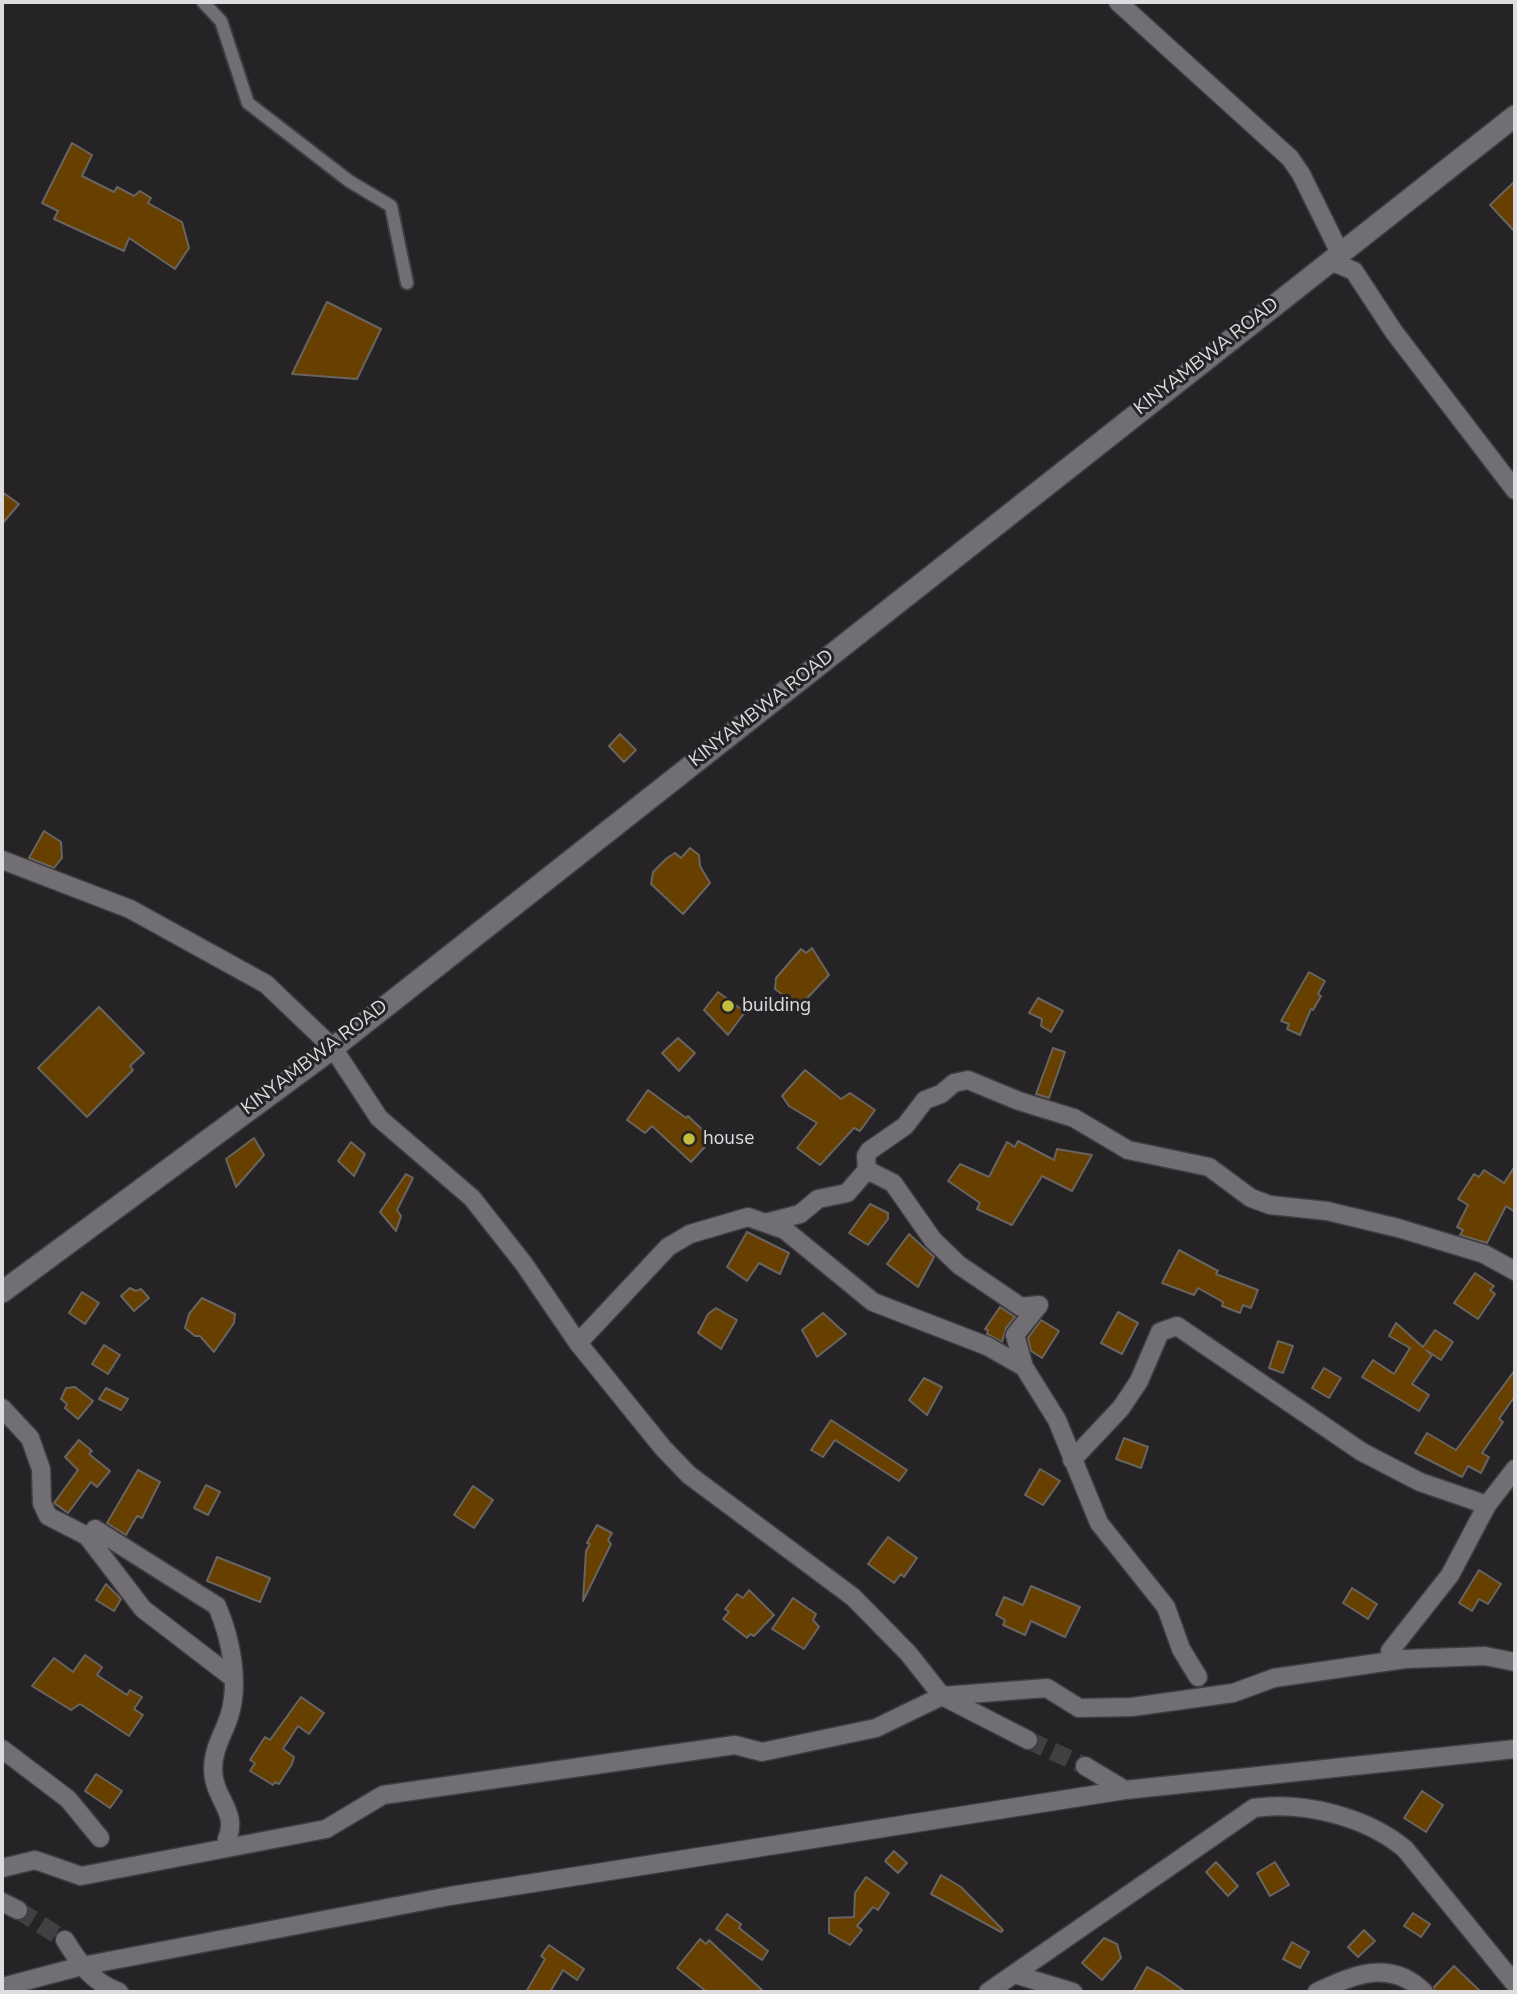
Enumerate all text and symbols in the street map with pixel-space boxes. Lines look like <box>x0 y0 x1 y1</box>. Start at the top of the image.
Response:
street label: KINYAMBWA ROAD <box>1130 293 1284 421</box>
street label: KINYAMBWA ROAD <box>685 645 839 773</box>
place label: building <box>742 995 811 1017</box>
street label: KINYAMBWA ROAD <box>237 996 393 1120</box>
marker: building <box>720 998 736 1014</box>
place label: house <box>703 1128 754 1150</box>
marker: house <box>681 1131 697 1147</box>

